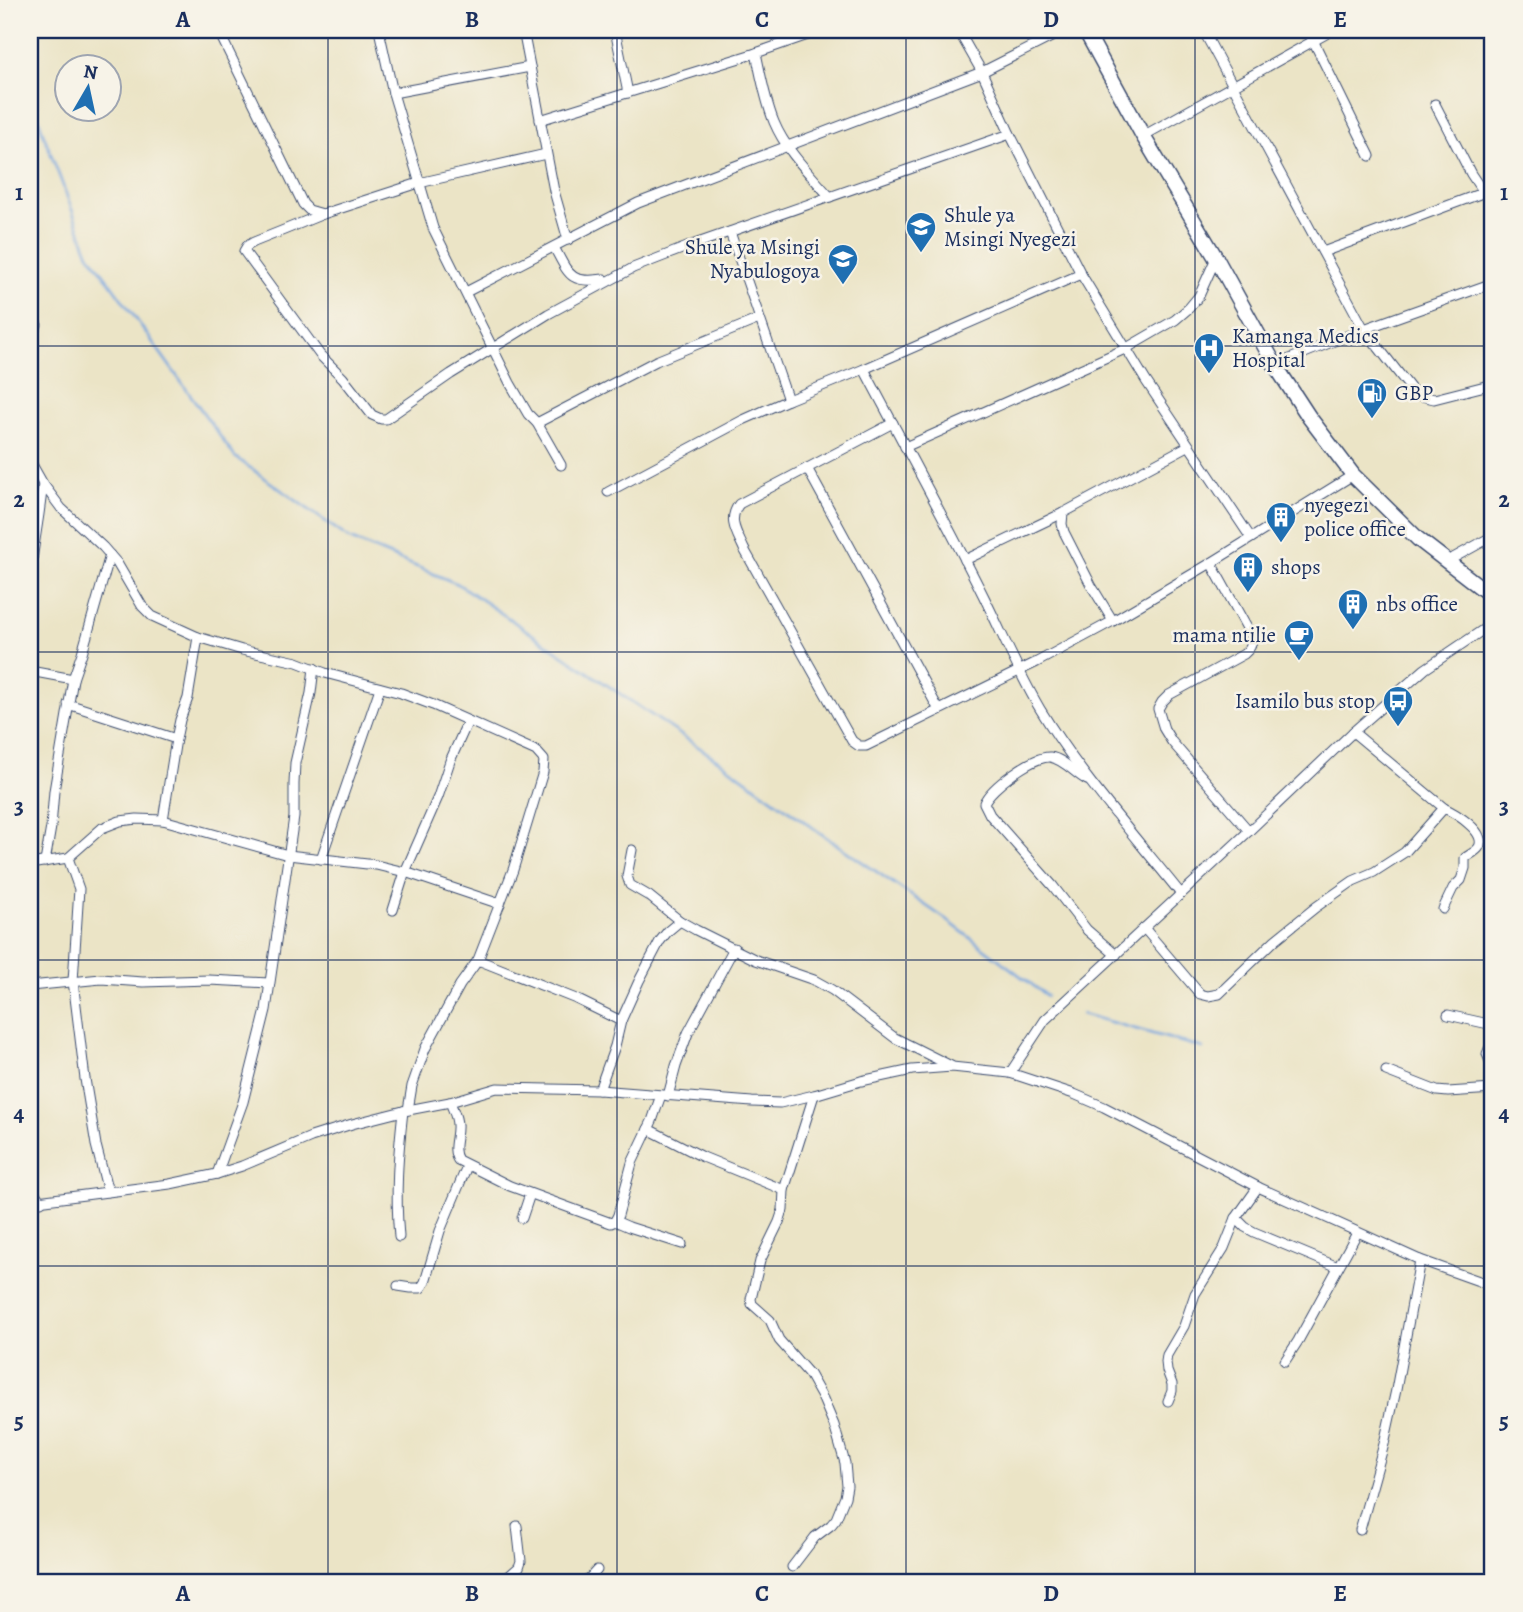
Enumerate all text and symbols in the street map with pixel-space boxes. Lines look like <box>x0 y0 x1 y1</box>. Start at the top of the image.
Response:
text: A <box>175 4 191 35</box>
text: B <box>465 4 479 35</box>
text: C <box>755 4 769 35</box>
text: D <box>1043 4 1059 35</box>
text: E <box>1333 4 1347 35</box>
north arrow <box>52 52 122 122</box>
text: N <box>82 58 100 86</box>
text: 1 <box>15 177 23 208</box>
text: 1 <box>1500 177 1508 208</box>
place label: Shule ya Msingi Nyegezi <box>944 201 1077 253</box>
school or university icon: Shule ya Msingi Nyegezi <box>904 210 938 254</box>
place label: Shule ya Msingi Nyabulogoya <box>685 233 820 285</box>
school or university icon: Shule ya Msingi Nyabulogoya <box>826 242 860 286</box>
place label: Kamanga Medics Hospital <box>1232 322 1379 374</box>
hospital icon: Kamanga Medics Hospital <box>1192 331 1226 375</box>
fuel station icon: GBP <box>1355 376 1389 420</box>
place label: GBP <box>1395 379 1434 407</box>
text: 2 <box>13 484 25 515</box>
text: 2 <box>1498 484 1510 515</box>
place label: nyegezi police office <box>1304 491 1406 543</box>
building icon: nyegezi police office <box>1264 500 1298 544</box>
building icon: shops <box>1231 550 1265 594</box>
place label: shops <box>1271 553 1321 581</box>
building icon: nbs office <box>1336 587 1370 631</box>
place label: nbs office <box>1376 590 1458 618</box>
cafe icon: mama ntilie <box>1282 618 1316 662</box>
place label: mama ntilie <box>1173 621 1276 649</box>
bus stop icon: Isamilo bus stop <box>1381 684 1415 728</box>
place label: Isamilo bus stop <box>1235 687 1375 715</box>
text: 3 <box>14 791 24 822</box>
text: 3 <box>1499 791 1509 822</box>
text: 4 <box>14 1098 25 1129</box>
text: 4 <box>1499 1098 1510 1129</box>
text: 5 <box>14 1405 24 1436</box>
text: 5 <box>1499 1405 1509 1436</box>
text: A <box>175 1578 191 1609</box>
text: B <box>465 1578 479 1609</box>
text: C <box>755 1578 769 1609</box>
text: D <box>1043 1578 1059 1609</box>
text: E <box>1333 1578 1347 1609</box>

